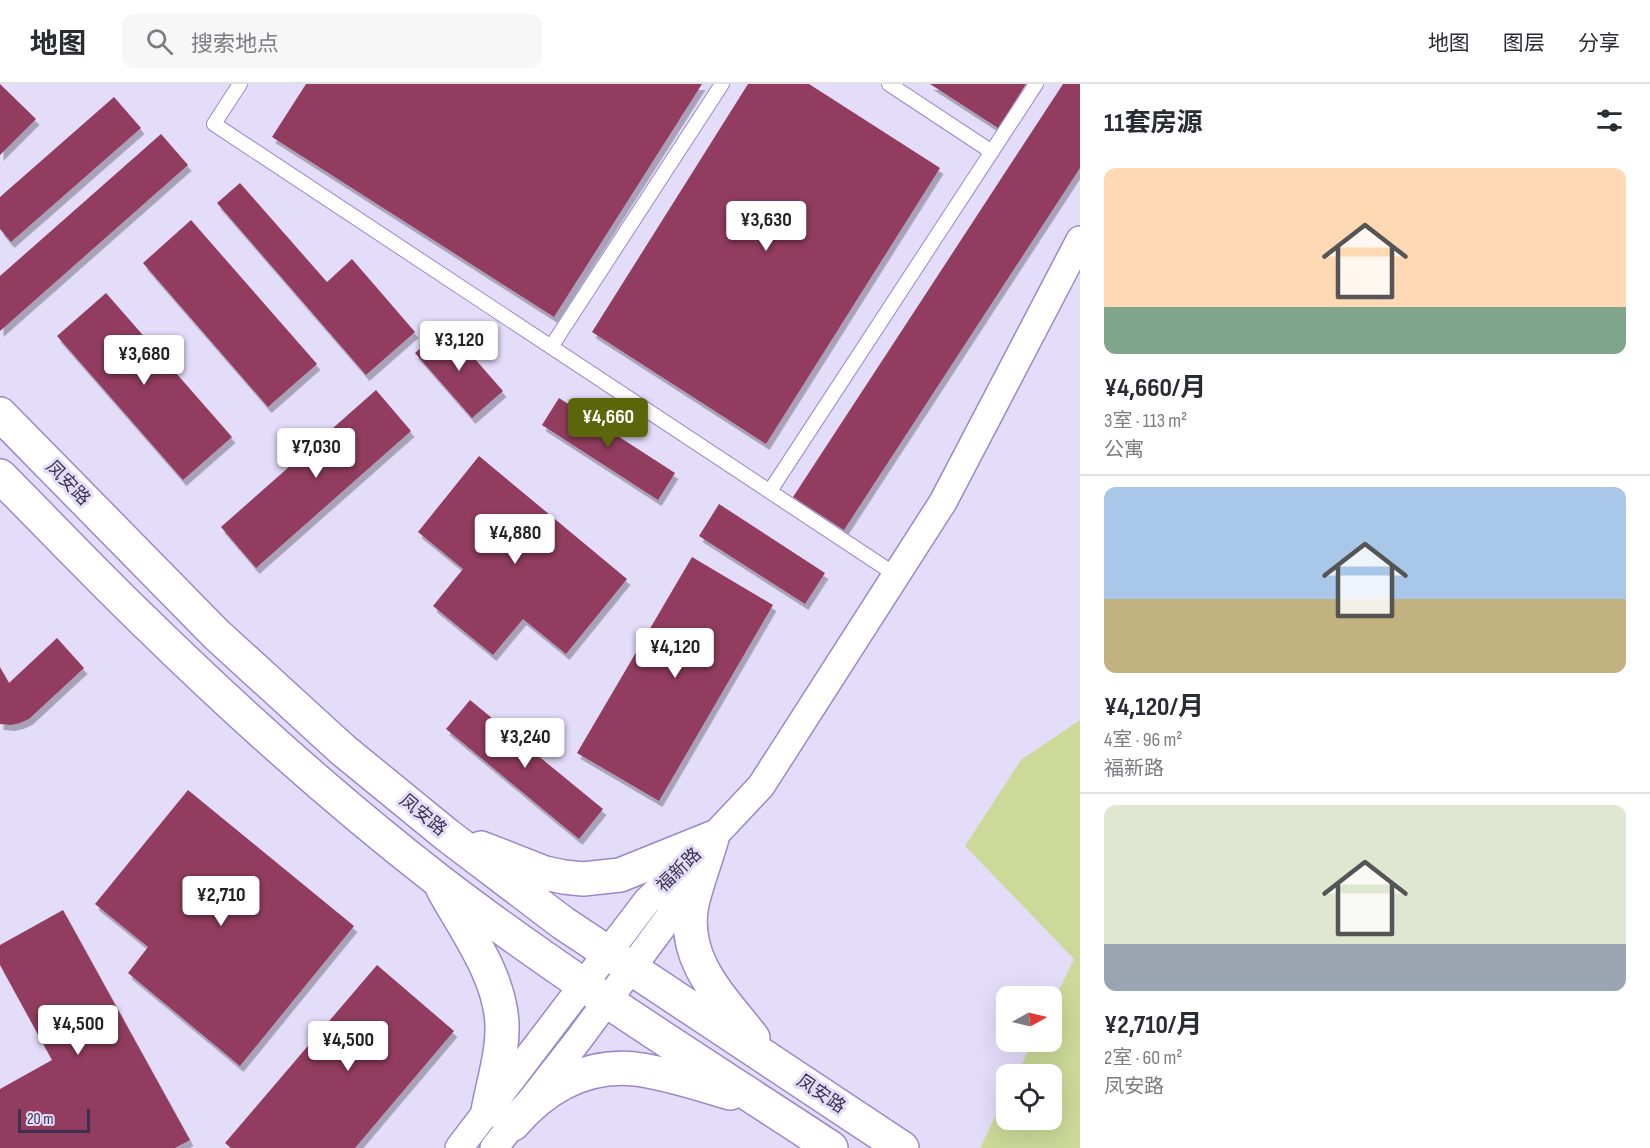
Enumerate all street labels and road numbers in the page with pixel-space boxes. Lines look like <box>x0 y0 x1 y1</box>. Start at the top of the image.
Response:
street label: 凤安路 <box>42 456 94 510</box>
street label: 凤安路 <box>395 790 451 840</box>
street label: 福新路 <box>652 844 706 896</box>
street label: 凤安路 <box>793 1070 849 1118</box>

